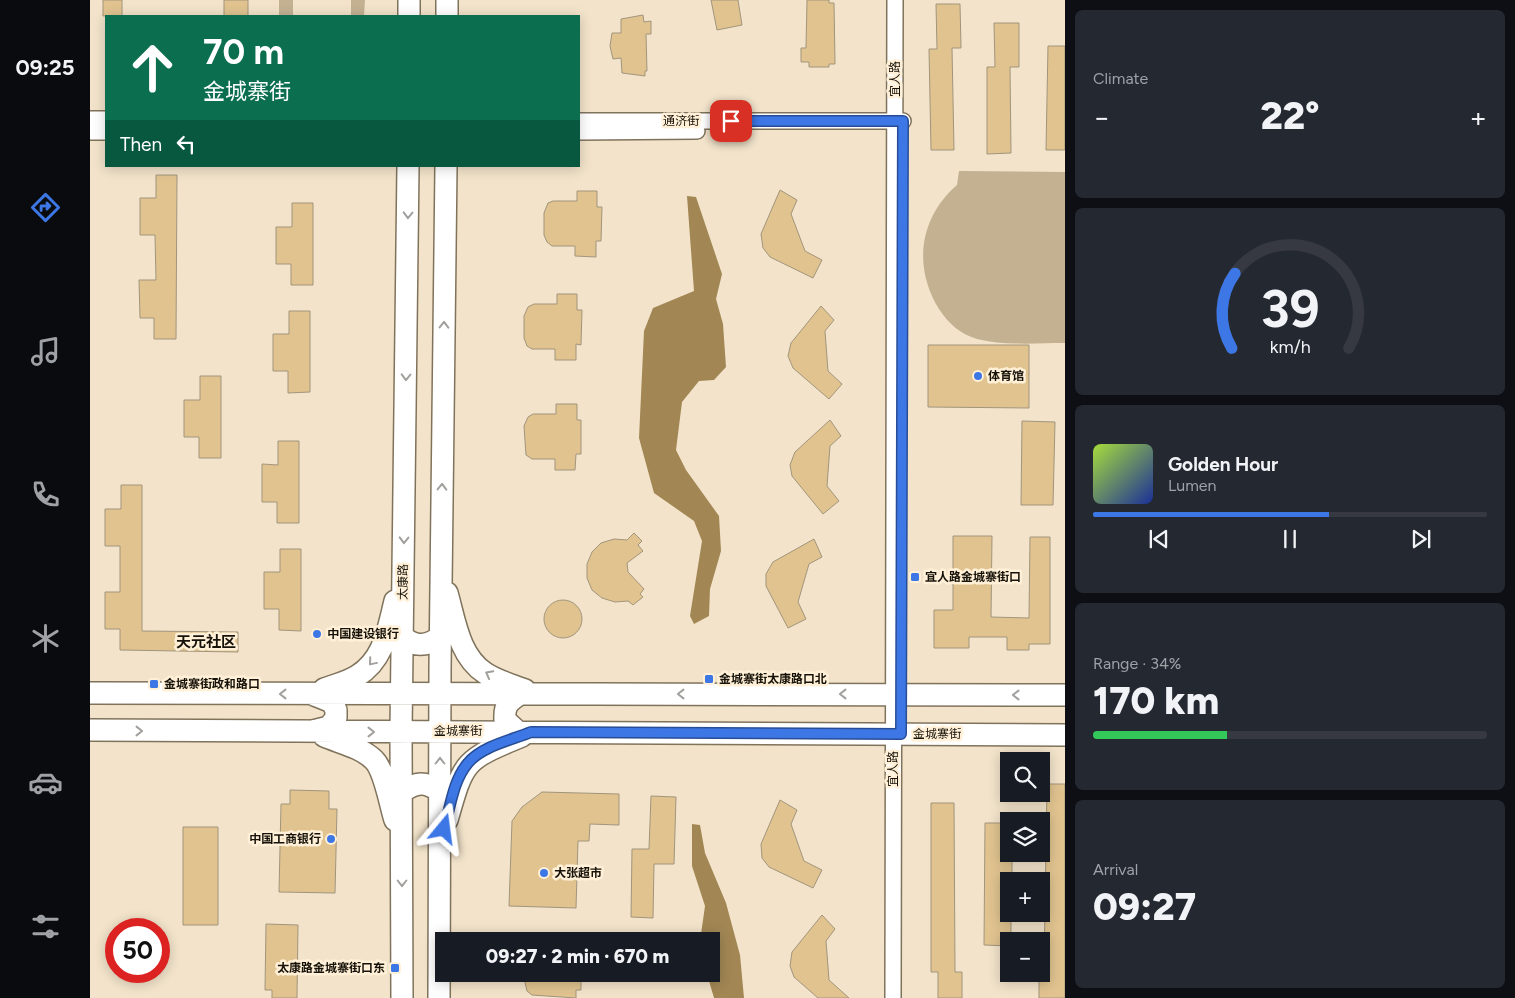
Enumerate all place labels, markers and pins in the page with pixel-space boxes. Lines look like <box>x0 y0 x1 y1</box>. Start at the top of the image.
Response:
pin <box>710 100 752 142</box>
place label: 体育馆 <box>988 369 1024 383</box>
marker: 体育馆 <box>972 370 984 382</box>
place label: 宜人路金城寨街口 <box>925 570 1021 584</box>
marker: 宜人路金城寨街口 <box>909 571 921 583</box>
place label: 中国建设银行 <box>327 627 399 641</box>
marker: 中国建设银行 <box>311 628 323 640</box>
place label: 金城寨街太康路口北 <box>719 672 827 686</box>
marker: 金城寨街太康路口北 <box>703 673 715 685</box>
place label: 金城寨街政和路口 <box>164 677 260 691</box>
marker: 金城寨街政和路口 <box>148 678 160 690</box>
place label: 中国工商银行 <box>249 832 321 846</box>
marker: 中国工商银行 <box>325 833 337 845</box>
place label: 大张超市 <box>554 866 602 880</box>
marker: 大张超市 <box>538 867 550 879</box>
place label: 太康路金城寨街口东 <box>277 961 385 975</box>
marker: 太康路金城寨街口东 <box>389 962 401 974</box>

